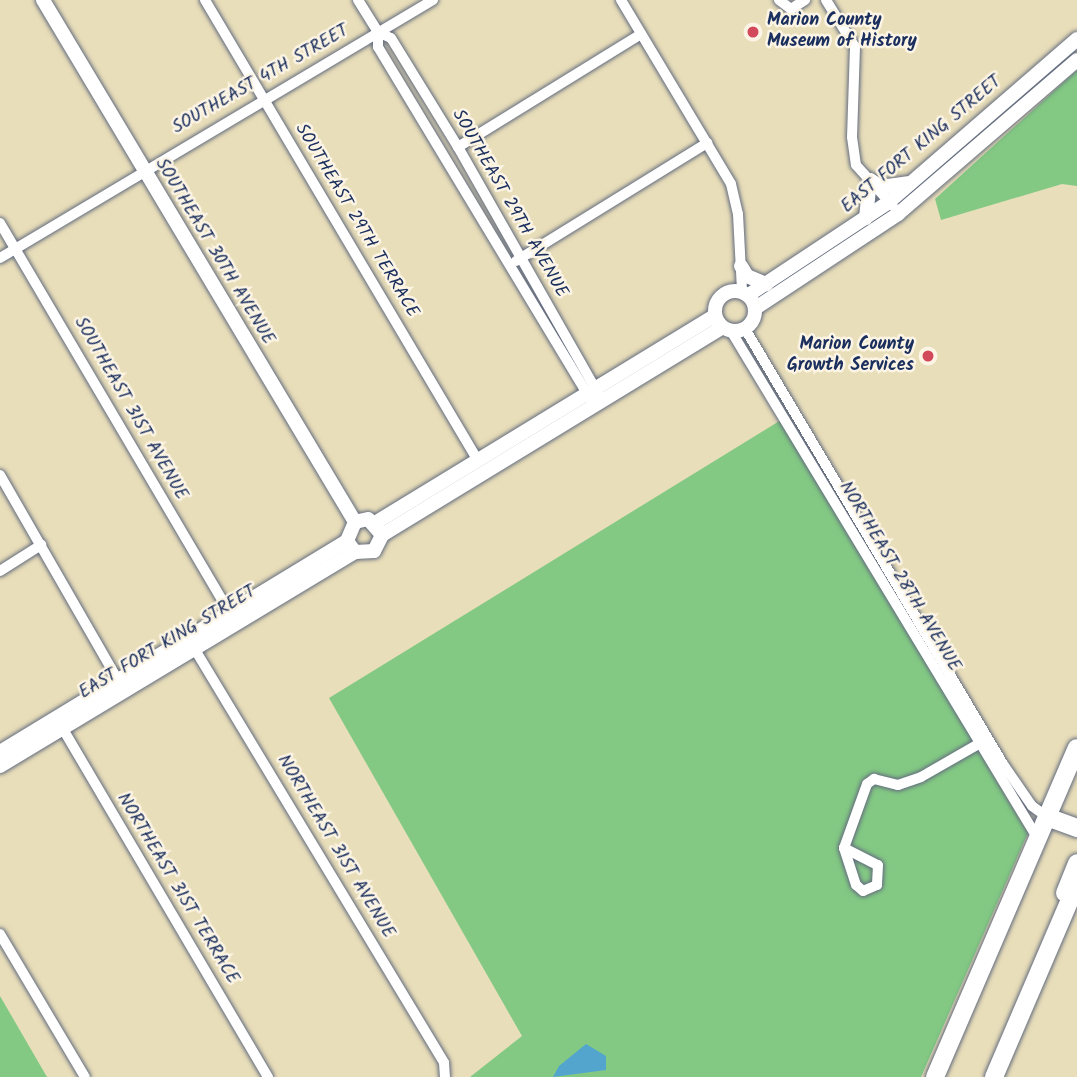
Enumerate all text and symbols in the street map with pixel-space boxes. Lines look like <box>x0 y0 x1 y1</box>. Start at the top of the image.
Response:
place label: Marion County Museum of History <box>767 11 917 54</box>
street label: SOUTHEAST 4TH STREET <box>169 21 353 139</box>
marker: Marion County Museum of History <box>745 24 761 40</box>
street label: EAST FORT KING STREET <box>837 72 1007 218</box>
street label: SOUTHEAST 29TH AVENUE <box>446 106 572 302</box>
street label: SOUTHEAST 29TH TERRACE <box>289 120 423 322</box>
street label: SOUTHEAST 30TH AVENUE <box>150 155 278 349</box>
street label: SOUTHEAST 31ST AVENUE <box>69 314 191 504</box>
place label: Marion County Growth Services <box>787 335 914 378</box>
marker: Marion County Growth Services <box>920 348 936 364</box>
street label: NORTHEAST 28TH AVENUE <box>834 478 964 676</box>
street label: EAST FORT KING STREET <box>76 582 260 704</box>
street label: NORTHEAST 31ST AVENUE <box>272 751 398 943</box>
street label: NORTHEAST 31ST TERRACE <box>111 790 243 988</box>

